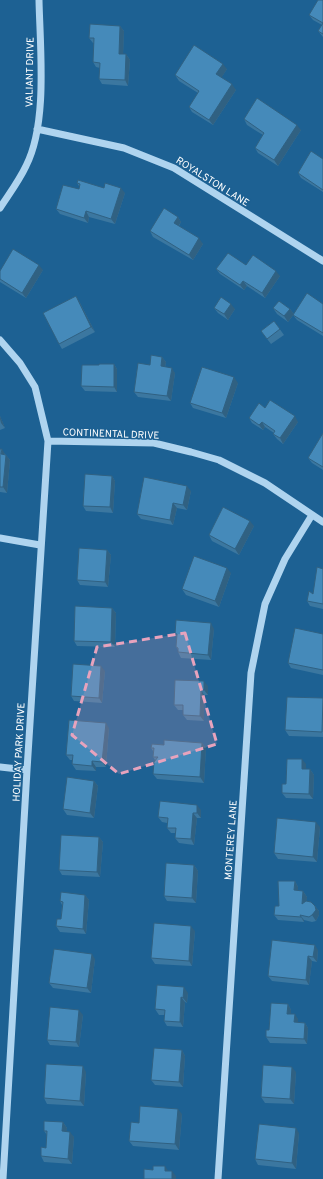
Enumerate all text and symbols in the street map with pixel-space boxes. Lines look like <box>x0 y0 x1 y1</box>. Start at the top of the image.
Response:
street label: VALIANT DRIVE <box>23 37 38 107</box>
street label: ROYALSTON LANE <box>173 154 251 210</box>
street label: CONTINENTAL DRIVE <box>62 426 160 443</box>
street label: HOLIDAY PARK DRIVE <box>10 702 29 802</box>
street label: MONTEREY LANE <box>222 800 241 881</box>

